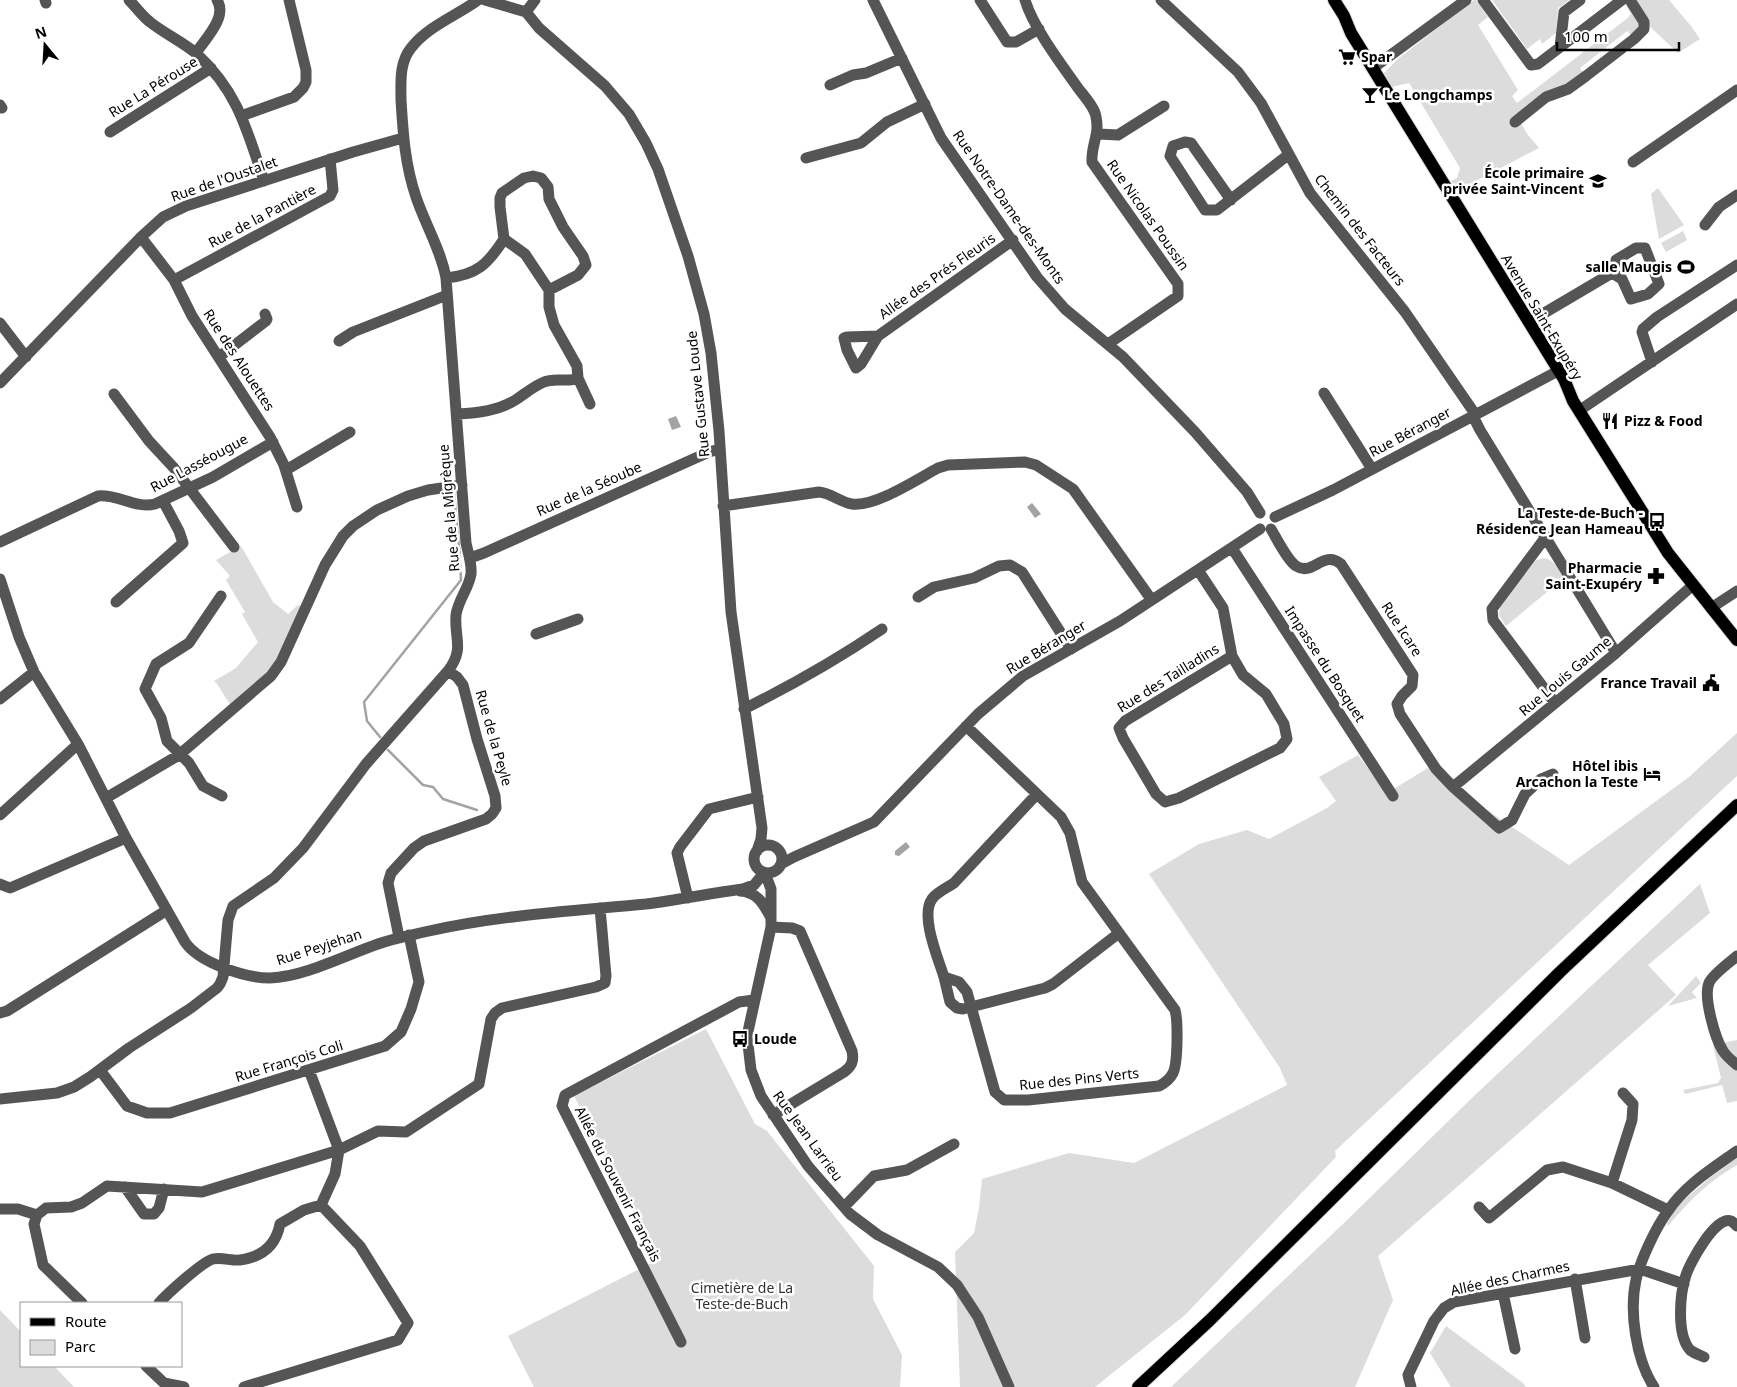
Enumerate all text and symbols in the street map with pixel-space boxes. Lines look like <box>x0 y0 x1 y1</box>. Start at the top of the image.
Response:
north arrow <box>20 20 70 70</box>
scale bar <box>1557 20 1680 52</box>
text: N <box>32 21 49 43</box>
text: 100 m <box>1564 26 1608 46</box>
supermarket icon: Spar <box>1337 47 1357 67</box>
place label: Spar <box>1361 47 1393 66</box>
street label: Rue La Pérouse <box>105 52 201 121</box>
bar icon: Le Longchamps <box>1360 85 1380 105</box>
place label: Le Longchamps <box>1384 85 1493 104</box>
street label: Rue Notre-Dame-des-Monts <box>949 126 1070 288</box>
street label: Rue de l'Oustalet <box>168 151 280 206</box>
street label: Rue Nicolas Poussin <box>1103 155 1194 274</box>
place label: École primaire privée Saint-Vincent <box>1443 163 1584 198</box>
street label: Chemin des Facteurs <box>1311 170 1410 290</box>
school or university icon: École primaire privée Saint-Vincent <box>1588 171 1608 191</box>
street label: Rue de la Pantière <box>205 179 319 252</box>
street label: Allée des Prés Fleuris <box>875 228 999 323</box>
street label: Avenue Saint-Exupéry <box>1497 250 1588 384</box>
place label: salle Maugis <box>1585 257 1672 276</box>
sports icon: salle Maugis <box>1676 257 1696 277</box>
street label: Rue des Alouettes <box>199 305 280 415</box>
street label: Rue Gustave Loude <box>681 330 714 458</box>
street label: Rue Béranger <box>1365 402 1454 461</box>
restaurant icon: Pizz & Food <box>1600 411 1620 431</box>
place label: Pizz & Food <box>1624 411 1703 430</box>
street label: Rue Lasséougue <box>147 429 251 496</box>
street label: Rue de la Migrèque <box>433 444 464 572</box>
street label: Rue de la Séoube <box>533 457 645 520</box>
place label: La Teste-de-Buch - Résidence Jean Hameau <box>1476 503 1644 538</box>
bus stop icon: La Teste-de-Buch - Résidence Jean Hameau <box>1647 511 1667 531</box>
place label: Pharmacie Saint-Exupéry <box>1546 558 1642 593</box>
pharmacy icon: Pharmacie Saint-Exupéry <box>1646 566 1666 586</box>
street label: Rue Icare <box>1378 598 1427 660</box>
street label: Impasse du Bosquet <box>1281 602 1370 725</box>
street label: Rue Béranger <box>1002 615 1089 678</box>
street label: Rue Louis Gaume <box>1515 631 1615 720</box>
street label: Rue des Tailladins <box>1113 638 1222 717</box>
place label: France Travail <box>1600 673 1697 692</box>
public building icon: France Travail <box>1701 673 1721 693</box>
street label: Rue de la Peyle <box>472 688 517 788</box>
place label: Hôtel ibis Arcachon la Teste <box>1516 756 1638 791</box>
hotel icon: Hôtel ibis Arcachon la Teste <box>1642 764 1662 784</box>
street label: Rue Peyjehan <box>274 924 364 969</box>
bus stop icon: Loude <box>730 1029 750 1049</box>
place label: Loude <box>754 1029 797 1048</box>
street label: Rue François Coli <box>233 1035 345 1086</box>
street label: Rue des Pins Verts <box>1018 1063 1140 1094</box>
street label: Rue Jean Larrieu <box>769 1087 848 1185</box>
street label: Allée du Souvenir Français <box>571 1103 666 1265</box>
street label: Allée des Charmes <box>1449 1256 1571 1299</box>
park label: Cimetière de La Teste-de-Buch <box>691 1278 793 1313</box>
legend <box>20 1302 182 1367</box>
text: Route <box>65 1311 107 1331</box>
text: Parc <box>65 1336 96 1356</box>

